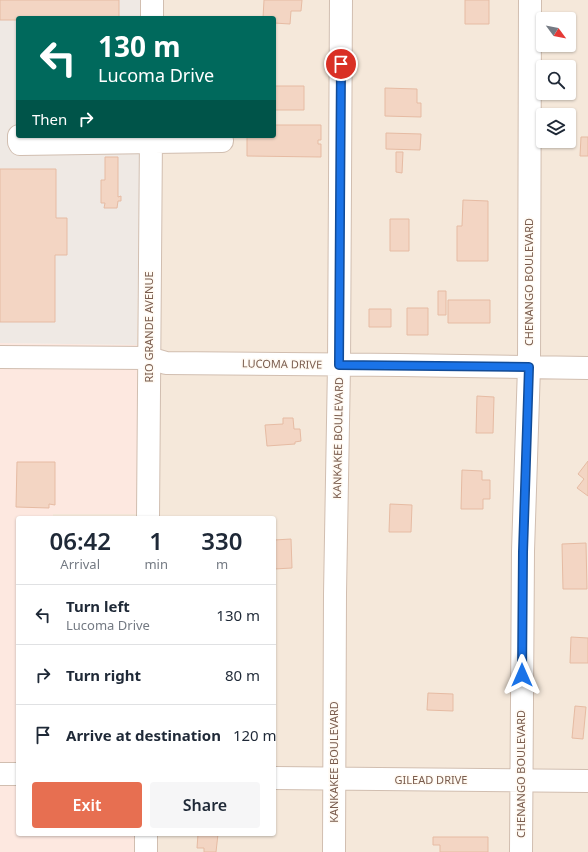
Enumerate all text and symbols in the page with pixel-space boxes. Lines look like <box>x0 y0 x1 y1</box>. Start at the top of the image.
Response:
north arrow <box>536 12 576 52</box>
map controls <box>536 12 576 148</box>
text: 130 m <box>98 27 181 65</box>
icon: left <box>32 32 84 84</box>
pin <box>324 47 358 81</box>
icon: arrive <box>330 53 352 75</box>
button: search <box>536 60 576 100</box>
text: Lucoma Drive <box>98 63 214 87</box>
icon: right <box>75 108 97 130</box>
button: layers <box>536 108 576 148</box>
text: Then <box>32 109 67 129</box>
street label: CHENANGO BOULEVARD <box>521 218 536 346</box>
street label: RIO GRANDE AVENUE <box>141 271 156 383</box>
street label: LUCOMA DRIVE <box>242 355 322 372</box>
street label: KANKAKEE BOULEVARD <box>329 377 346 499</box>
text: 06:42 <box>49 524 111 557</box>
text: 1 <box>149 524 163 557</box>
text: 330 <box>201 524 243 557</box>
text: Arrival <box>60 555 100 573</box>
text: min <box>144 555 168 573</box>
text: m <box>216 555 228 573</box>
text: Turn left <box>66 596 130 616</box>
icon: left <box>32 604 54 626</box>
text: 130 m <box>216 605 260 625</box>
text: Lucoma Drive <box>66 616 150 634</box>
position arrow <box>501 654 543 696</box>
icon: right <box>32 664 54 686</box>
text: Turn right <box>66 665 141 685</box>
text: 80 m <box>225 665 260 685</box>
street label: KANKAKEE BOULEVARD <box>326 701 341 823</box>
street label: CHENANGO BOULEVARD <box>513 710 528 838</box>
icon: arrive <box>32 724 54 746</box>
text: Arrive at destination <box>66 725 221 745</box>
text: 120 m <box>233 725 277 745</box>
street label: GILEAD DRIVE <box>395 772 467 787</box>
button: Exit <box>32 782 142 828</box>
button: Share <box>150 782 260 828</box>

